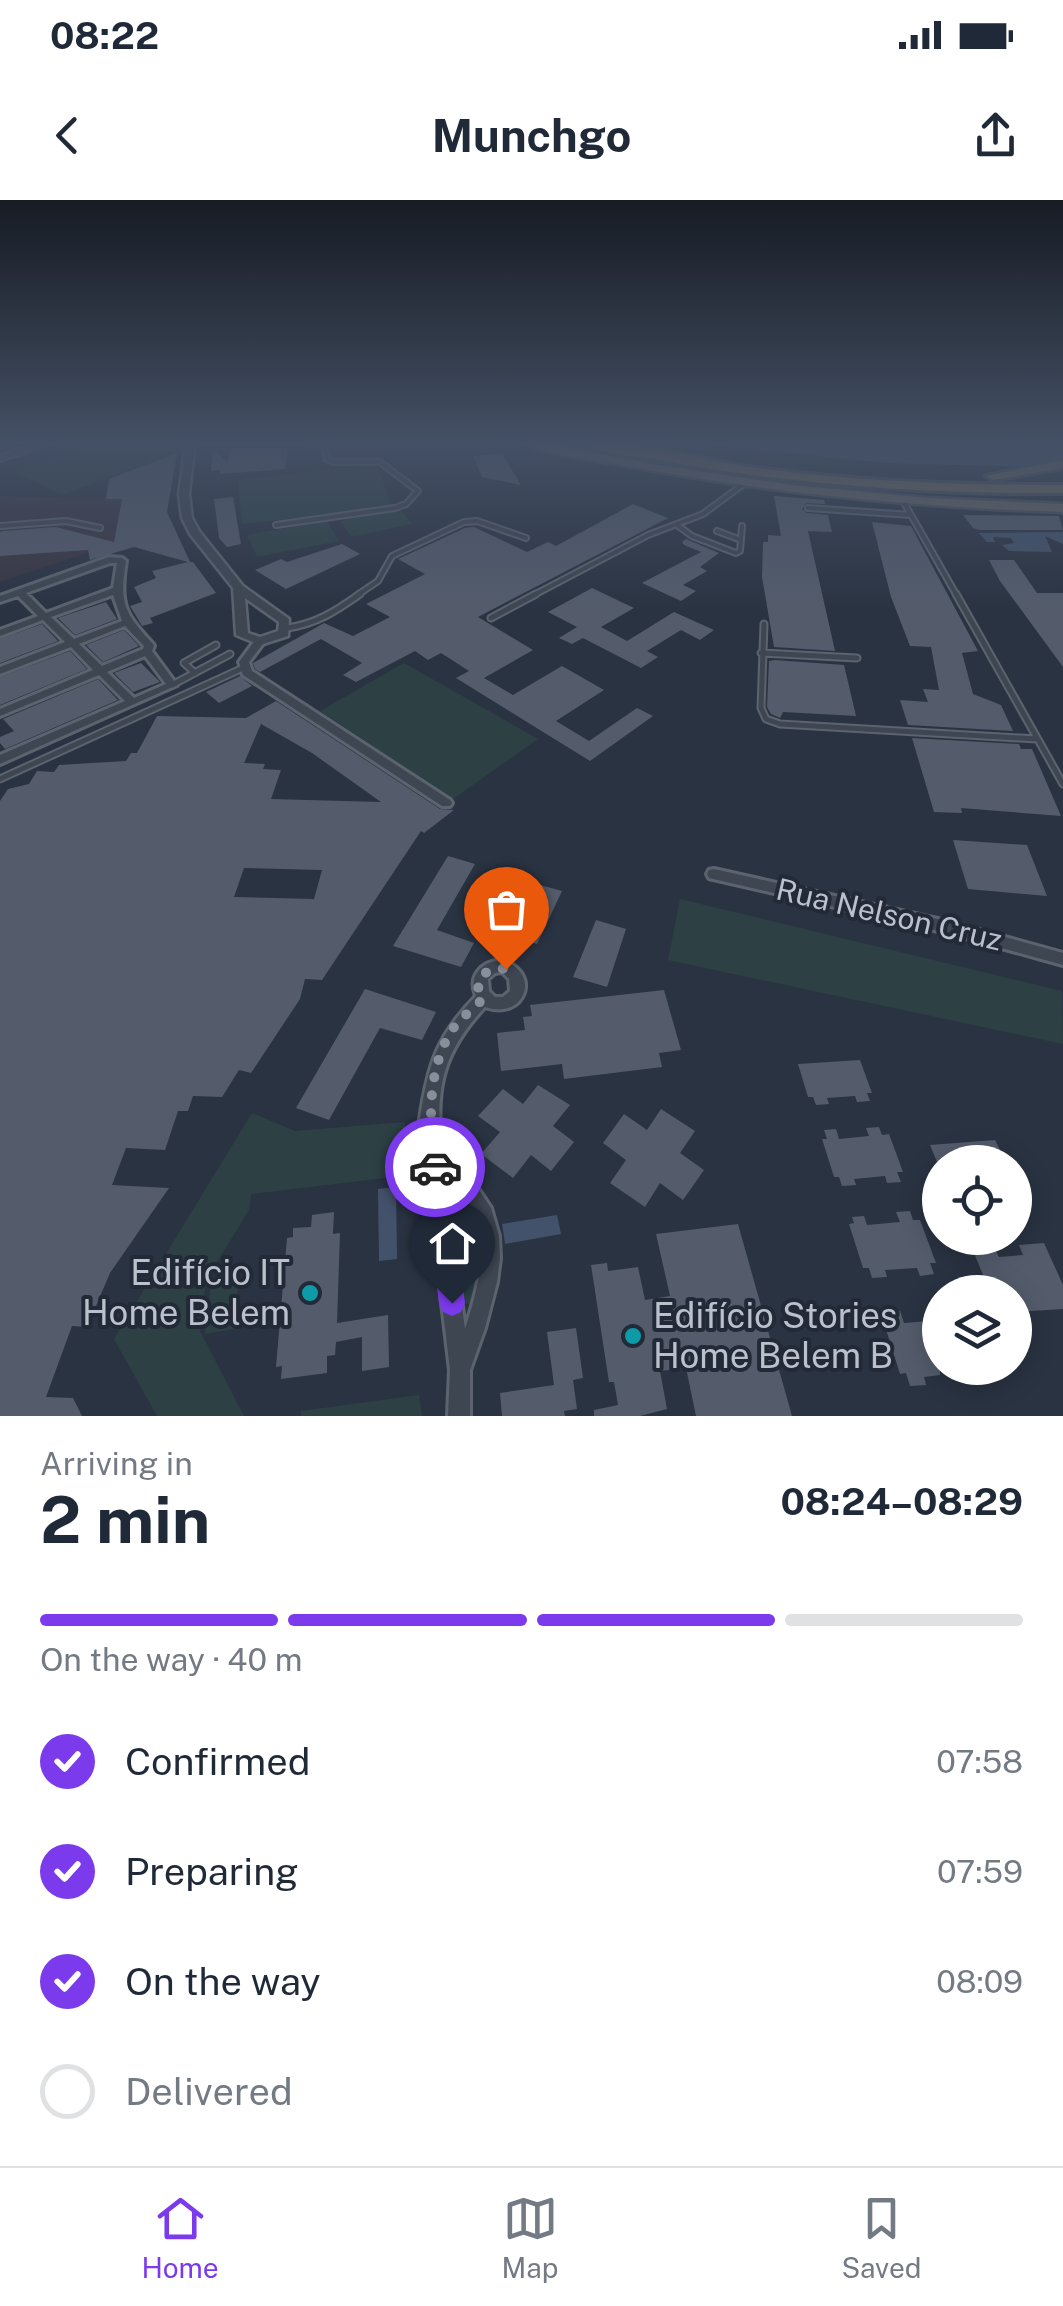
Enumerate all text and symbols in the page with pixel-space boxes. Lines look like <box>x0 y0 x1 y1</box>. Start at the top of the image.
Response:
text: 08:22 <box>50 13 159 58</box>
icon: back <box>40 108 95 163</box>
icon: share <box>968 108 1023 163</box>
text: Munchgo <box>432 109 631 162</box>
pin <box>464 867 549 970</box>
street label: Rua Nelson Cruz <box>773 871 1006 957</box>
icon: bag <box>479 882 534 937</box>
courier <box>385 1117 485 1217</box>
icon: car <box>408 1140 463 1195</box>
map controls <box>922 1145 1032 1385</box>
button: locate <box>922 1145 1032 1255</box>
pin <box>410 1201 495 1304</box>
icon: home <box>425 1216 480 1271</box>
place label: Edifício IT Home Belem <box>82 1252 290 1333</box>
button: layers <box>922 1275 1032 1385</box>
marker: Edifício IT Home Belem <box>299 1282 321 1304</box>
place label: Edifício Stories Home Belem B <box>653 1295 898 1376</box>
marker: Edifício Stories Home Belem B <box>622 1325 644 1347</box>
text: Arriving in <box>40 1445 193 1482</box>
text: 08:24–08:29 <box>781 1479 1023 1524</box>
text: 2 min <box>40 1481 210 1558</box>
text: On the way · 40 m <box>40 1641 302 1678</box>
icon: check <box>40 1734 95 1789</box>
text: Confirmed <box>125 1739 310 1784</box>
text: 07:58 <box>936 1743 1023 1780</box>
icon: check <box>40 1844 95 1899</box>
text: Preparing <box>125 1849 299 1894</box>
text: 07:59 <box>937 1853 1023 1890</box>
icon: check <box>40 1954 95 2009</box>
text: On the way <box>125 1959 321 2004</box>
text: 08:09 <box>936 1963 1023 2000</box>
text: Delivered <box>125 2069 293 2114</box>
tab: Home <box>141 2191 219 2284</box>
tab: Map <box>502 2191 558 2284</box>
tab: Saved <box>841 2191 922 2284</box>

